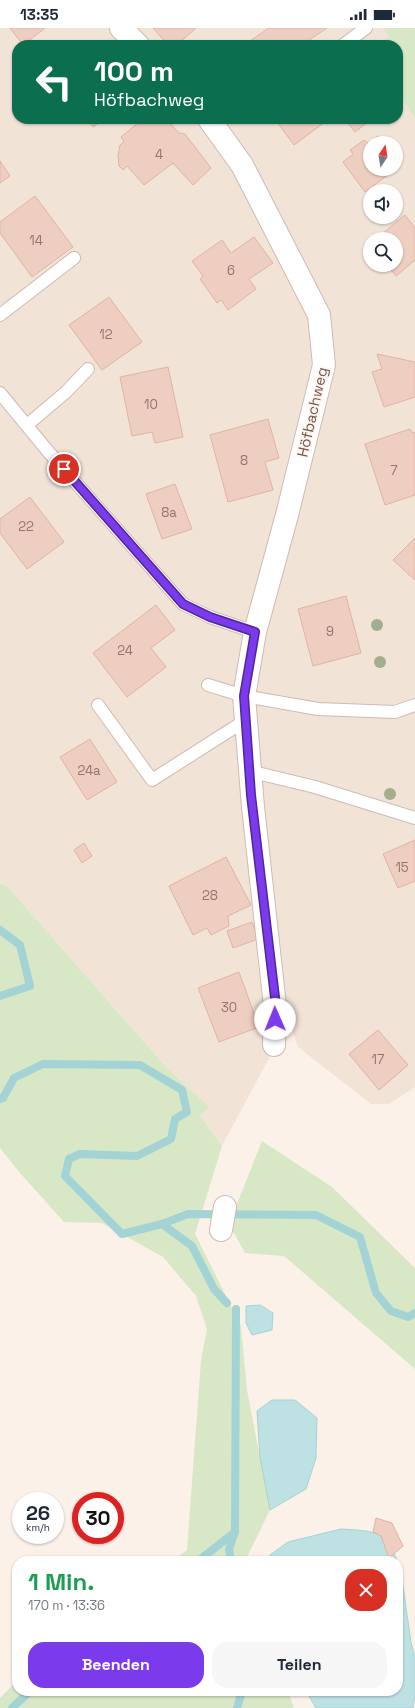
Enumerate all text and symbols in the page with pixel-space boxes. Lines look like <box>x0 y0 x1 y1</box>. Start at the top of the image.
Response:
text: 13:35 <box>20 5 59 24</box>
text: 100 m <box>94 53 174 89</box>
icon: left <box>28 56 80 108</box>
text: Höfbachweg <box>94 88 204 111</box>
north arrow <box>363 136 403 176</box>
map controls <box>363 136 403 272</box>
house number: 4 <box>155 146 163 163</box>
button: sound <box>363 184 403 224</box>
house number: 14 <box>29 232 43 249</box>
button: search <box>363 232 403 272</box>
house number: 6 <box>227 262 235 279</box>
house number: 12 <box>99 326 113 343</box>
street label: Höfbachweg <box>292 365 332 459</box>
house number: 10 <box>144 396 158 413</box>
pin <box>47 452 81 486</box>
house number: 8 <box>240 452 248 469</box>
icon: arrive <box>53 458 75 480</box>
house number: 7 <box>390 462 398 479</box>
house number: 8a <box>161 504 177 521</box>
house number: 22 <box>18 518 34 535</box>
house number: 9 <box>326 623 334 640</box>
house number: 24 <box>117 642 133 659</box>
house number: 24a <box>77 762 101 779</box>
house number: 15 <box>395 859 409 876</box>
house number: 28 <box>202 887 218 904</box>
position arrow <box>254 998 296 1040</box>
house number: 30 <box>221 999 237 1016</box>
house number: 17 <box>372 1051 384 1068</box>
speed limit sign: 30 <box>72 1492 124 1544</box>
text: 26 <box>26 1500 50 1526</box>
text: km/h <box>26 1521 50 1534</box>
text: 1 Min. <box>28 1566 94 1597</box>
button: close <box>345 1569 387 1611</box>
text: 170 m · 13:36 <box>28 1597 105 1614</box>
button: Beenden <box>28 1642 204 1688</box>
button: Teilen <box>212 1642 387 1688</box>

